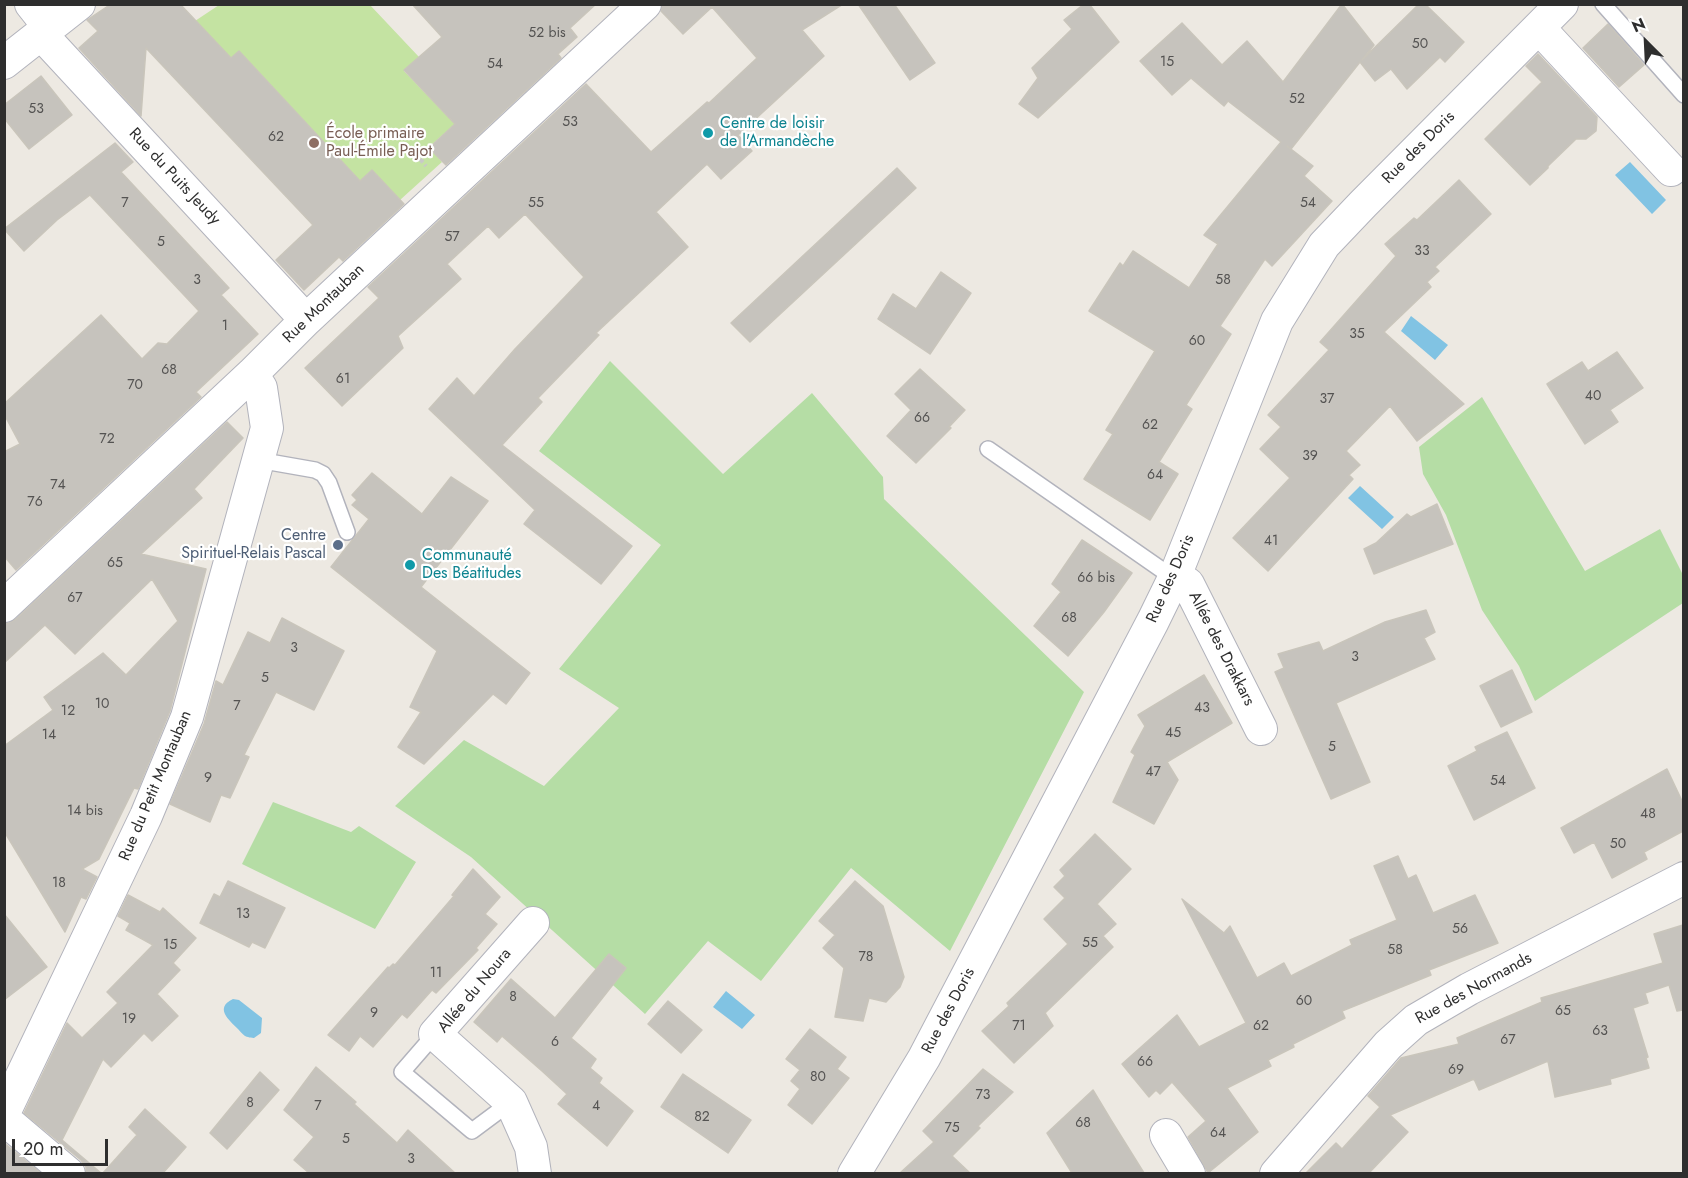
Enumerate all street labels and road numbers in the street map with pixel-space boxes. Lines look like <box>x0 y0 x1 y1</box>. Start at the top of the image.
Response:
street label: Rue des Doris <box>1379 108 1459 188</box>
street label: Rue du Puits Jeudy <box>124 125 224 229</box>
street label: Rue Montauban <box>279 260 369 348</box>
street label: Rue des Doris <box>1143 532 1199 626</box>
street label: Allée des Drakkars <box>1184 589 1258 709</box>
street label: Rue du Petit Montauban <box>116 708 196 864</box>
street label: Allée du Noura <box>434 945 516 1037</box>
street label: Rue des Normands <box>1413 949 1535 1029</box>
street label: Rue des Doris <box>918 965 980 1057</box>

